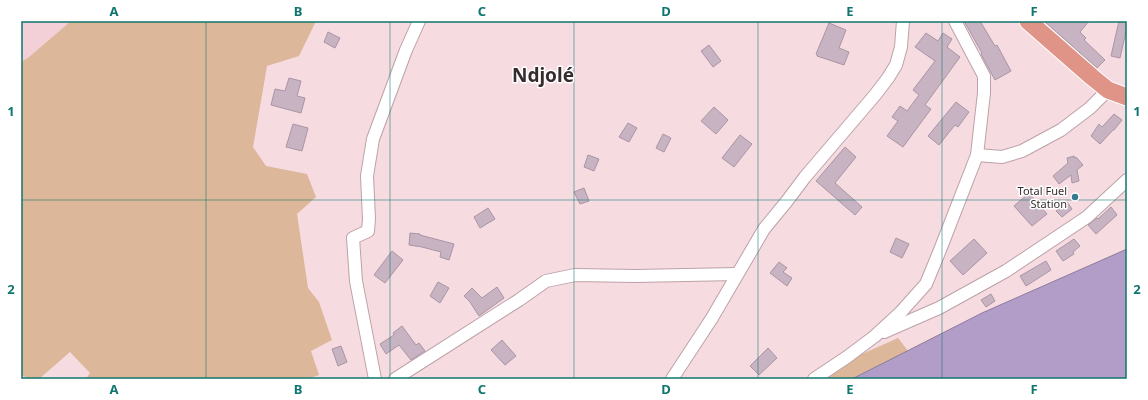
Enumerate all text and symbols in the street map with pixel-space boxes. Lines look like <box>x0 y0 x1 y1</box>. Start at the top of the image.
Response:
text: A <box>110 2 119 20</box>
text: B <box>294 2 302 20</box>
text: C <box>478 2 486 20</box>
text: D <box>661 2 671 20</box>
text: E <box>846 2 854 20</box>
text: F <box>1030 2 1038 20</box>
district label: Ndjolé <box>512 62 574 88</box>
text: 1 <box>7 102 15 120</box>
text: 1 <box>1133 102 1141 120</box>
place label: Total Fuel Station <box>1018 183 1067 211</box>
marker: Total Fuel Station <box>1070 192 1080 202</box>
text: 2 <box>7 280 15 298</box>
text: 2 <box>1133 280 1141 298</box>
text: A <box>110 380 119 398</box>
text: B <box>294 380 302 398</box>
text: C <box>478 380 486 398</box>
text: D <box>661 380 671 398</box>
text: E <box>846 380 854 398</box>
text: F <box>1030 380 1038 398</box>

